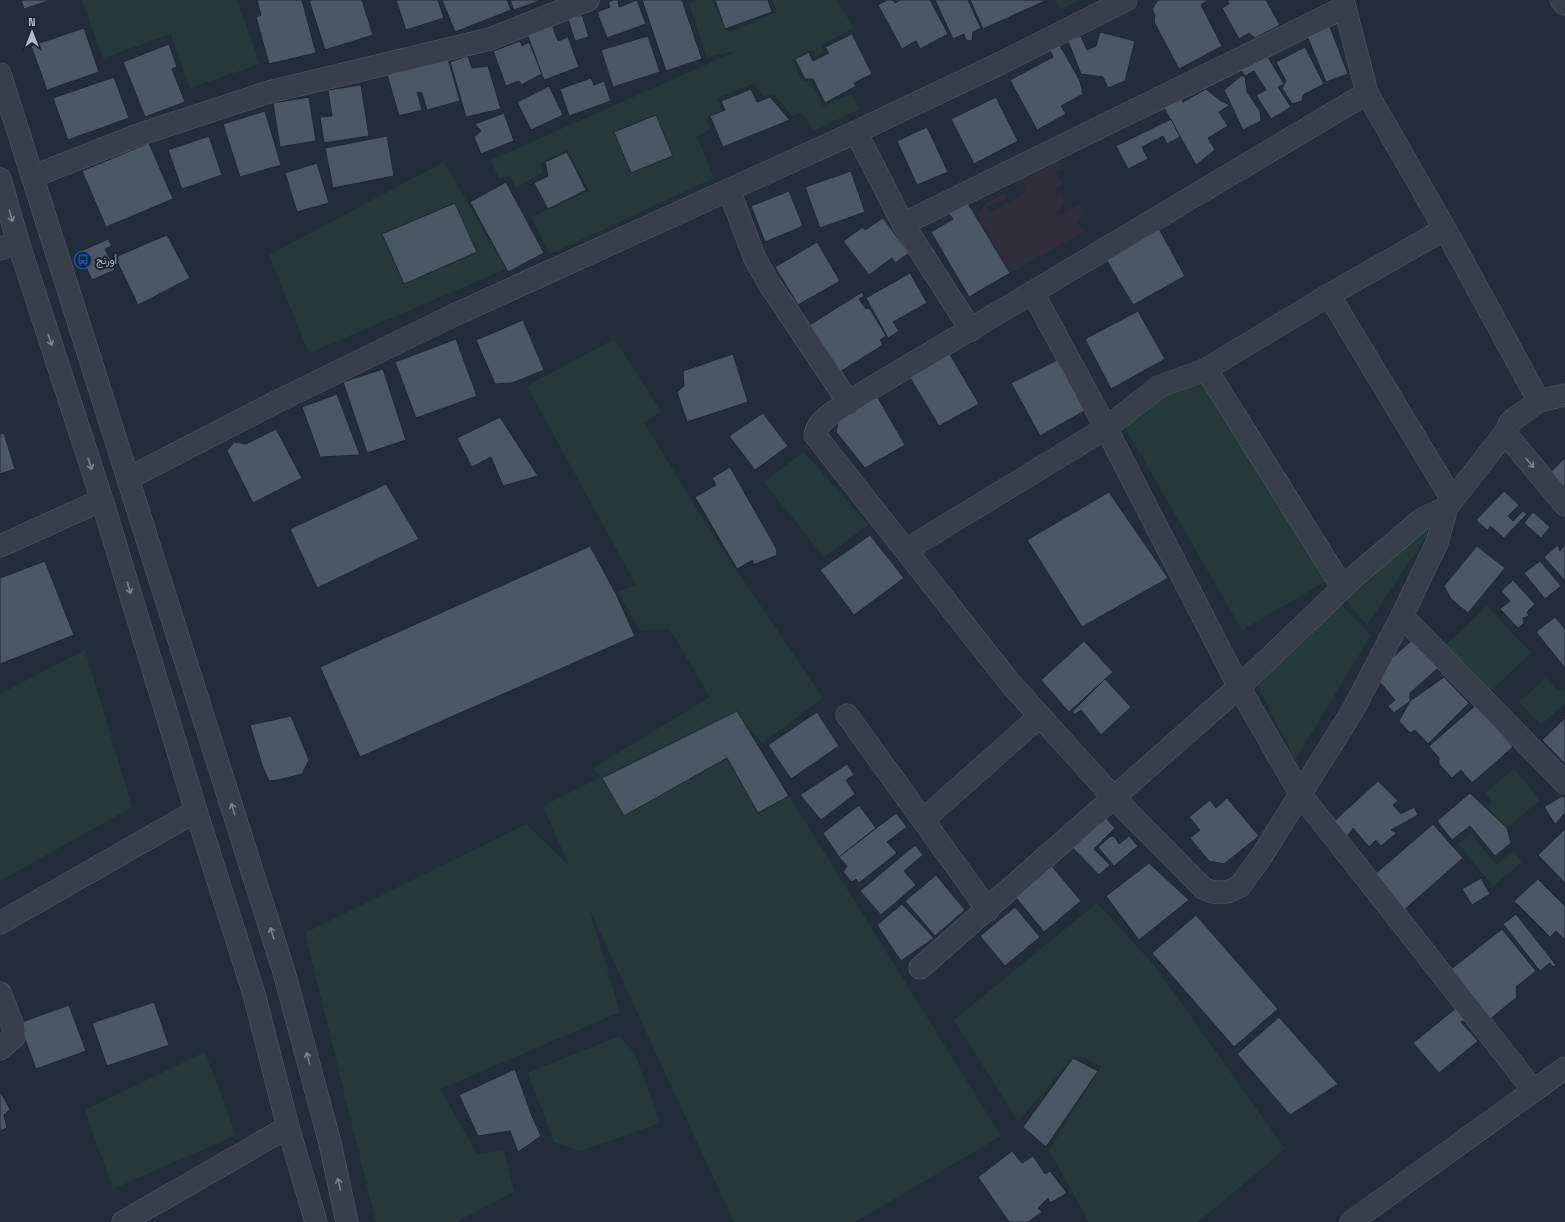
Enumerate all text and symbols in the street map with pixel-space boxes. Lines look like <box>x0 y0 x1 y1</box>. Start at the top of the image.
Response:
north arrow <box>12 12 52 52</box>
text: N <box>28 15 36 29</box>
one-way arrow <box>8 209 15 222</box>
bus stop icon: أورنج <box>73 250 93 270</box>
place label: أورنج <box>96 253 118 268</box>
one-way arrow <box>47 333 54 346</box>
one-way arrow <box>87 457 95 469</box>
one-way arrow <box>1525 458 1534 468</box>
one-way arrow <box>126 581 133 594</box>
one-way arrow <box>229 803 236 816</box>
one-way arrow <box>268 926 275 939</box>
one-way arrow <box>304 1052 311 1065</box>
one-way arrow <box>334 1178 342 1191</box>

